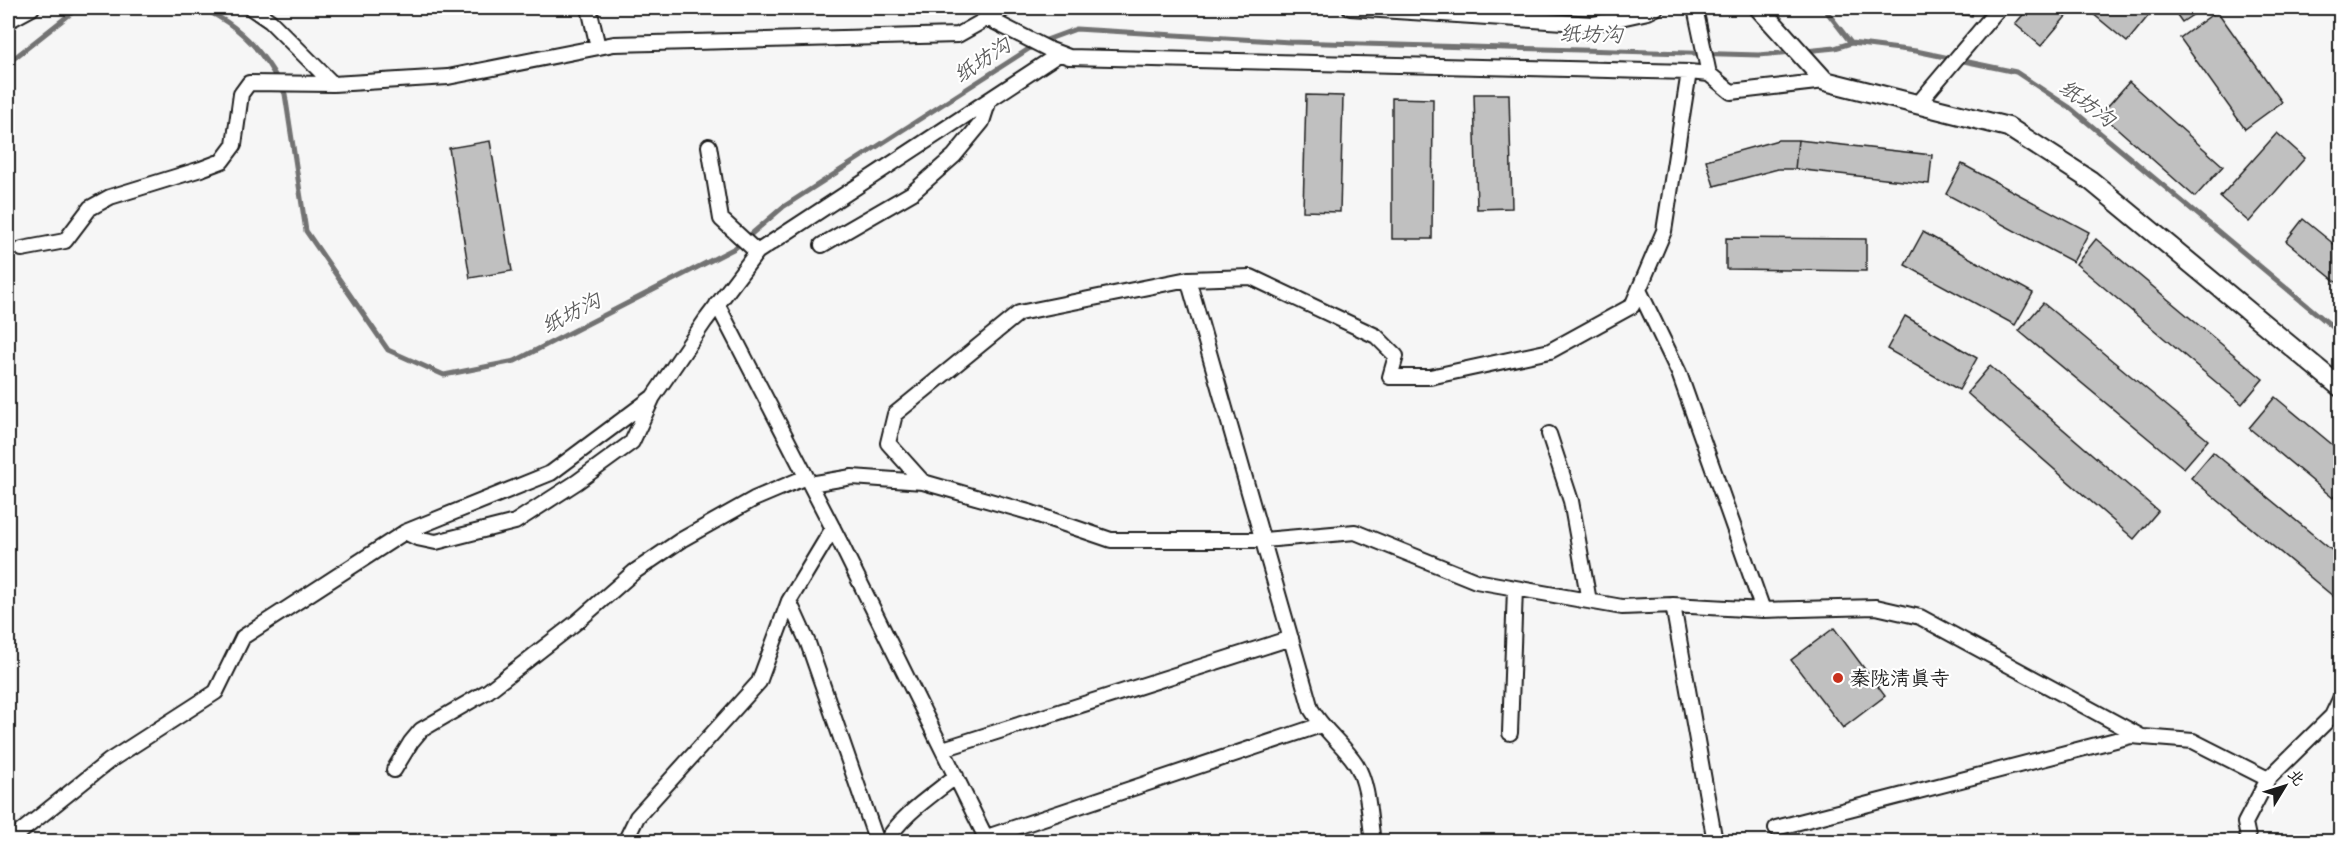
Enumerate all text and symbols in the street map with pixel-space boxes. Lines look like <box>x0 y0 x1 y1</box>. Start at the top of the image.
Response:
water label: 纸坊沟 <box>1559 21 1625 47</box>
water label: 纸坊沟 <box>949 32 1017 87</box>
water label: 纸坊沟 <box>2055 74 2121 133</box>
water label: 纸坊沟 <box>537 287 606 338</box>
place label: 秦陇清真寺 <box>1850 667 1950 690</box>
marker: 秦陇清真寺 <box>1831 671 1845 685</box>
north arrow <box>2255 756 2315 816</box>
text: 北 <box>2284 766 2308 789</box>

